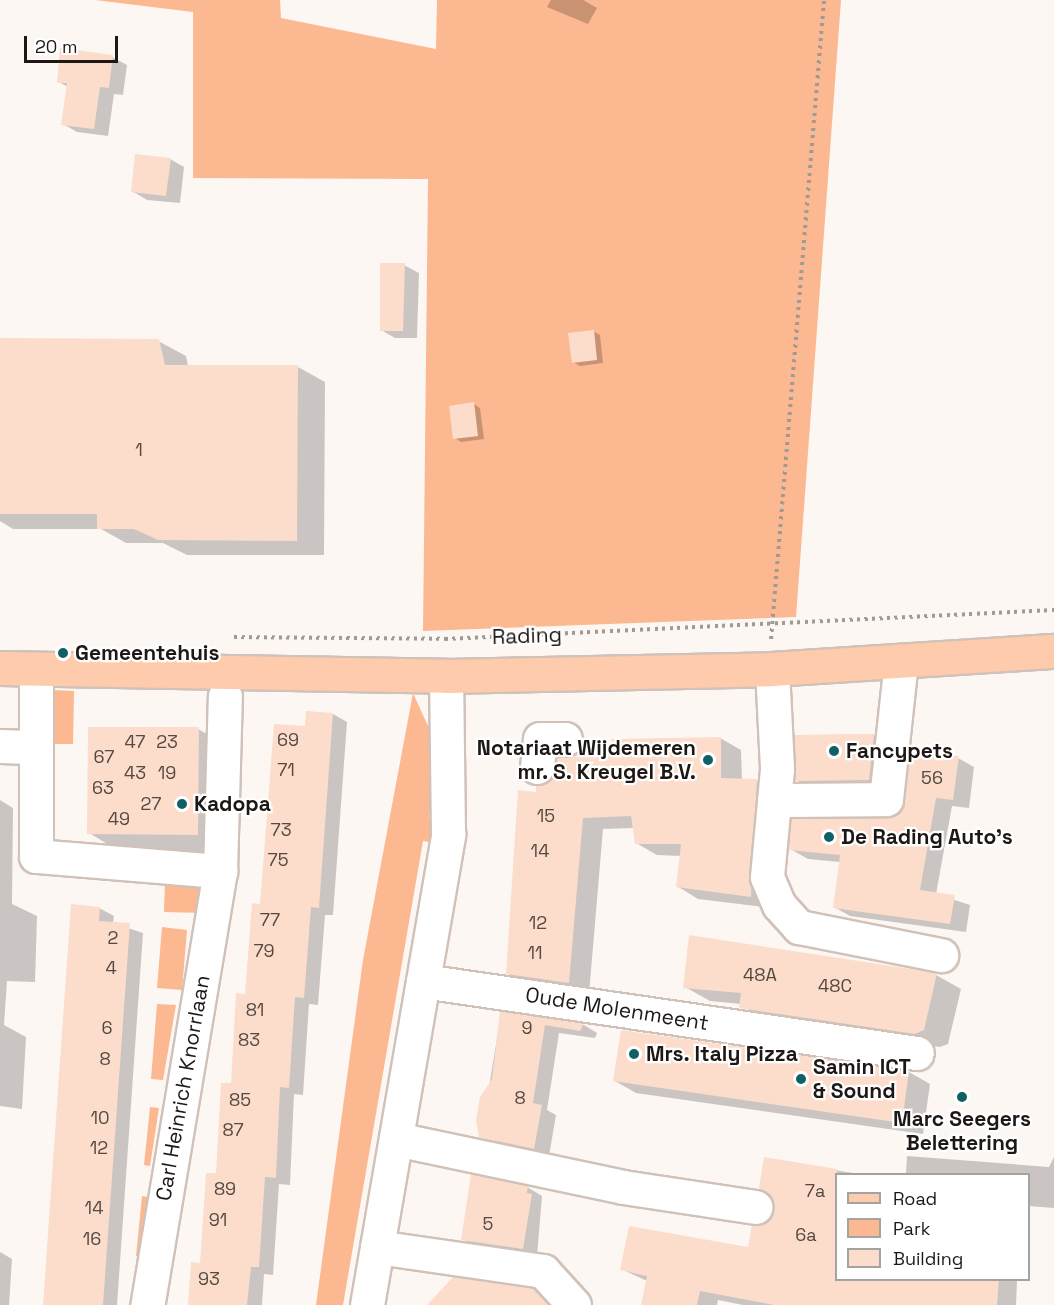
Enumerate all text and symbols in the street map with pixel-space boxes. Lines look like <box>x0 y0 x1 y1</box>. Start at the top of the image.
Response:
scale bar <box>27 24 122 62</box>
text: 20 m <box>35 35 78 58</box>
house number: 1 <box>135 439 143 461</box>
street label: Rading <box>492 622 562 650</box>
place label: Gemeentehuis <box>75 640 219 666</box>
marker: Gemeentehuis <box>56 646 70 660</box>
house number: 69 <box>277 729 299 751</box>
house number: 47 <box>125 731 145 753</box>
house number: 23 <box>156 731 178 753</box>
place label: Notariaat Wijdemeren mr. S. Kreugel B.V. <box>477 735 696 785</box>
place label: Fancypets <box>846 738 953 764</box>
marker: Fancypets <box>827 744 841 758</box>
house number: 67 <box>94 746 114 768</box>
marker: Notariaat Wijdemeren mr. S. Kreugel B.V. <box>701 753 715 767</box>
house number: 71 <box>277 759 295 781</box>
house number: 43 <box>124 762 146 784</box>
house number: 19 <box>158 762 176 784</box>
house number: 56 <box>921 767 943 789</box>
house number: 63 <box>92 777 114 799</box>
place label: Kadopa <box>194 791 271 817</box>
house number: 27 <box>141 793 161 815</box>
marker: Kadopa <box>175 797 189 811</box>
house number: 15 <box>537 805 555 827</box>
house number: 49 <box>108 808 130 830</box>
house number: 73 <box>270 819 292 841</box>
place label: De Rading Auto's <box>841 824 1013 850</box>
marker: De Rading Auto's <box>822 830 836 844</box>
house number: 14 <box>531 840 549 862</box>
house number: 75 <box>268 849 288 871</box>
house number: 77 <box>260 909 280 931</box>
house number: 12 <box>529 912 547 934</box>
house number: 2 <box>108 927 118 949</box>
house number: 79 <box>253 940 275 962</box>
house number: 11 <box>527 942 543 964</box>
house number: 4 <box>105 957 117 979</box>
house number: 48A <box>743 964 777 986</box>
street label: Carl Heinrich Knorrlaan <box>151 973 215 1203</box>
house number: 48C <box>818 975 852 997</box>
street label: Oude Molenmeent <box>524 982 710 1036</box>
house number: 81 <box>246 999 264 1021</box>
house number: 6 <box>101 1017 113 1039</box>
house number: 9 <box>521 1017 533 1039</box>
house number: 83 <box>238 1029 260 1051</box>
place label: Mrs. Italy Pizza <box>646 1041 798 1067</box>
marker: Mrs. Italy Pizza <box>627 1047 641 1061</box>
house number: 8 <box>99 1048 111 1070</box>
place label: Samin ICT & Sound <box>813 1054 911 1104</box>
marker: Samin ICT & Sound <box>794 1072 808 1086</box>
house number: 8 <box>514 1087 526 1109</box>
house number: 85 <box>229 1089 251 1111</box>
marker: Marc Seegers Belettering <box>955 1090 969 1104</box>
place label: Marc Seegers Belettering <box>893 1106 1031 1156</box>
house number: 10 <box>90 1107 110 1129</box>
house number: 87 <box>222 1119 244 1141</box>
house number: 12 <box>90 1137 108 1159</box>
legend <box>835 1173 1030 1281</box>
house number: 89 <box>214 1178 236 1200</box>
house number: 7a <box>805 1180 825 1202</box>
text: Road <box>893 1187 937 1210</box>
house number: 14 <box>85 1197 103 1219</box>
house number: 91 <box>209 1209 227 1231</box>
house number: 5 <box>483 1213 493 1235</box>
text: Park <box>893 1217 930 1240</box>
house number: 6a <box>795 1224 817 1246</box>
house number: 16 <box>83 1228 101 1250</box>
text: Building <box>893 1247 963 1270</box>
house number: 93 <box>198 1268 220 1290</box>

